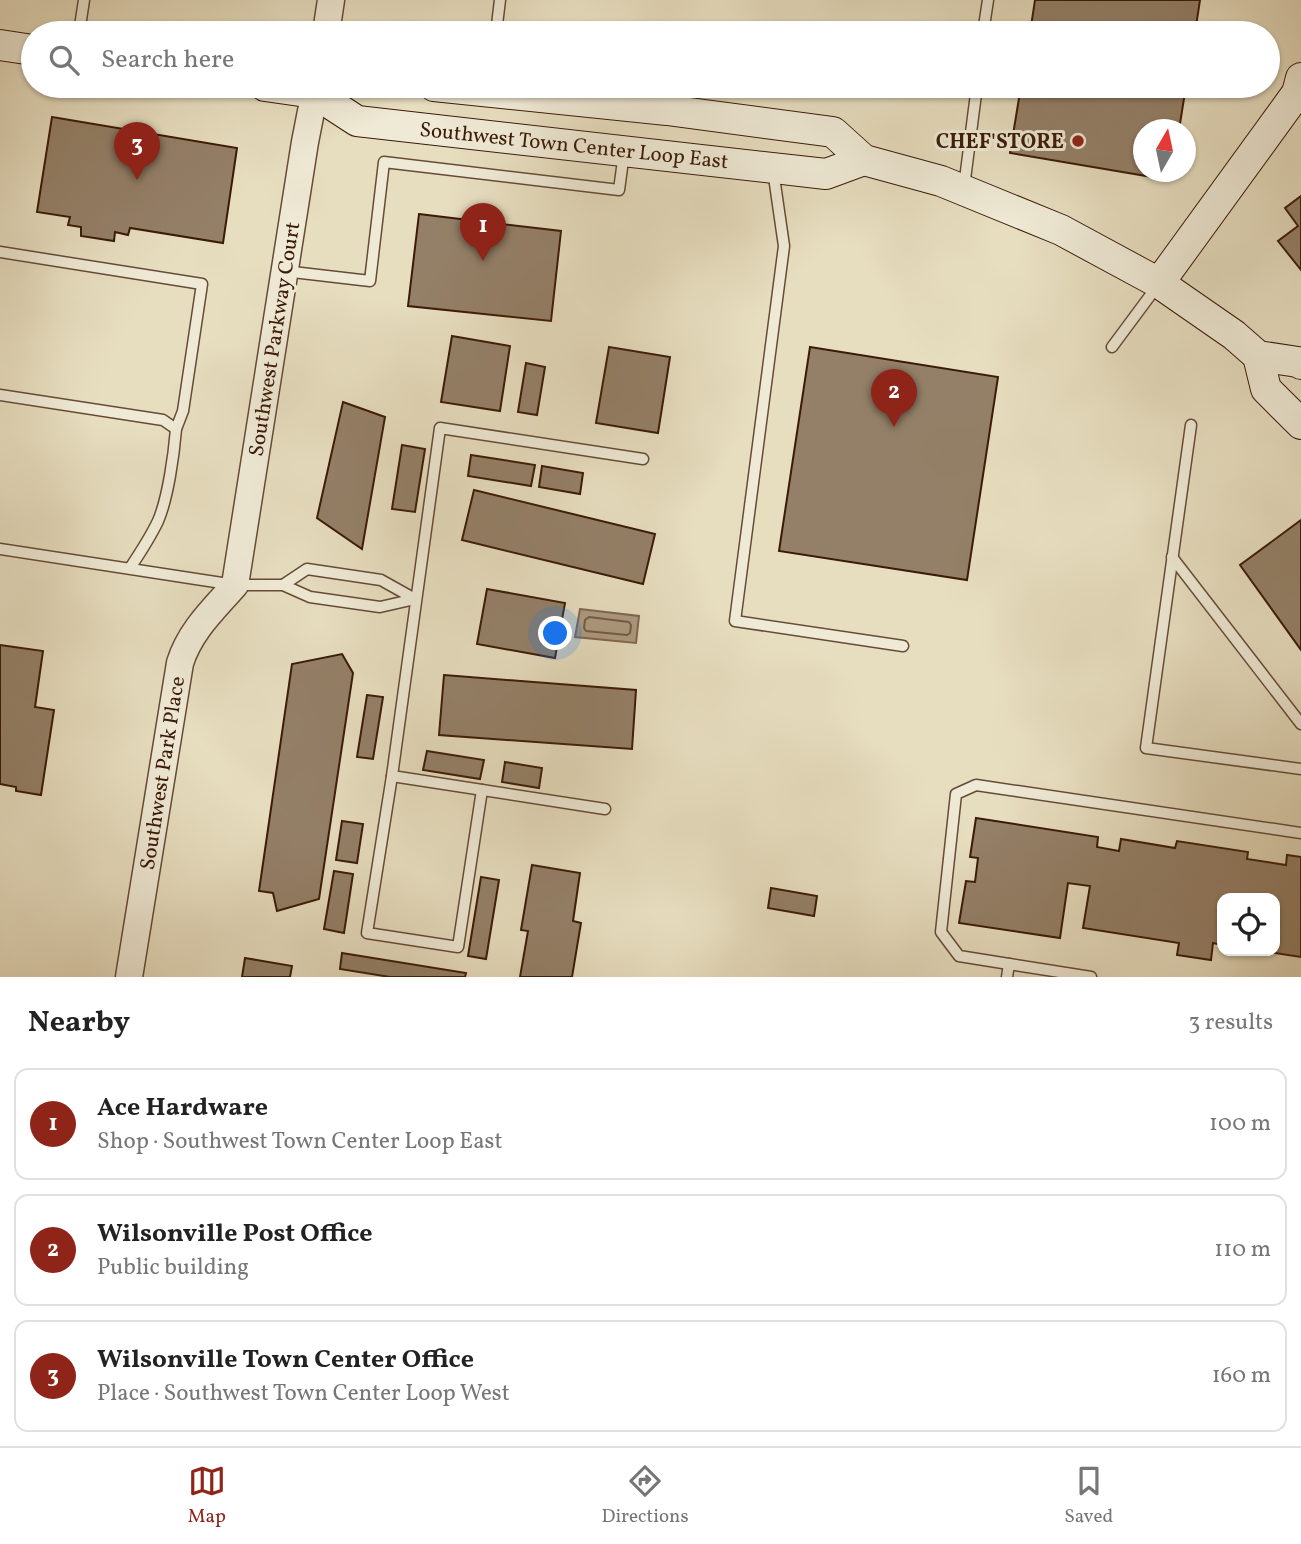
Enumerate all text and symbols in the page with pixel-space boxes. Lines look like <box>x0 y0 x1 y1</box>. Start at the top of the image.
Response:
search box <box>21 21 1280 98</box>
icon: search <box>45 41 83 79</box>
text: Search here <box>101 42 234 78</box>
street label: Southwest Town Center Loop East <box>418 116 730 177</box>
north arrow <box>1133 119 1196 182</box>
pin: 3 <box>114 122 160 180</box>
place label: CHEF'STORE <box>936 128 1064 157</box>
marker: CHEF'STORE <box>1070 133 1086 149</box>
pin: 1 <box>460 203 506 261</box>
street label: Southwest Parkway Court <box>243 220 308 459</box>
pin: 2 <box>871 369 917 427</box>
your location <box>538 616 572 650</box>
street label: Southwest Park Place <box>134 674 193 872</box>
map controls <box>1217 893 1280 956</box>
button: locate <box>1217 893 1280 956</box>
text: Nearby <box>28 1002 130 1044</box>
text: 3 results <box>1188 1007 1273 1039</box>
text: Ace Hardware <box>97 1090 268 1126</box>
text: 1 <box>48 1108 58 1140</box>
text: 100 m <box>1209 1108 1271 1140</box>
text: Shop · Southwest Town Center Loop East <box>97 1126 503 1158</box>
text: Wilsonville Post Office <box>97 1216 373 1252</box>
text: 2 <box>47 1234 59 1266</box>
text: 110 m <box>1214 1234 1271 1266</box>
text: Public building <box>97 1252 249 1284</box>
text: Wilsonville Town Center Office <box>97 1342 474 1378</box>
text: 3 <box>47 1360 59 1392</box>
text: 160 m <box>1212 1360 1271 1392</box>
text: Place · Southwest Town Center Loop West <box>97 1378 510 1410</box>
tab: Map <box>188 1462 226 1530</box>
tab: Directions <box>602 1462 689 1530</box>
tab: Saved <box>1064 1462 1113 1530</box>

